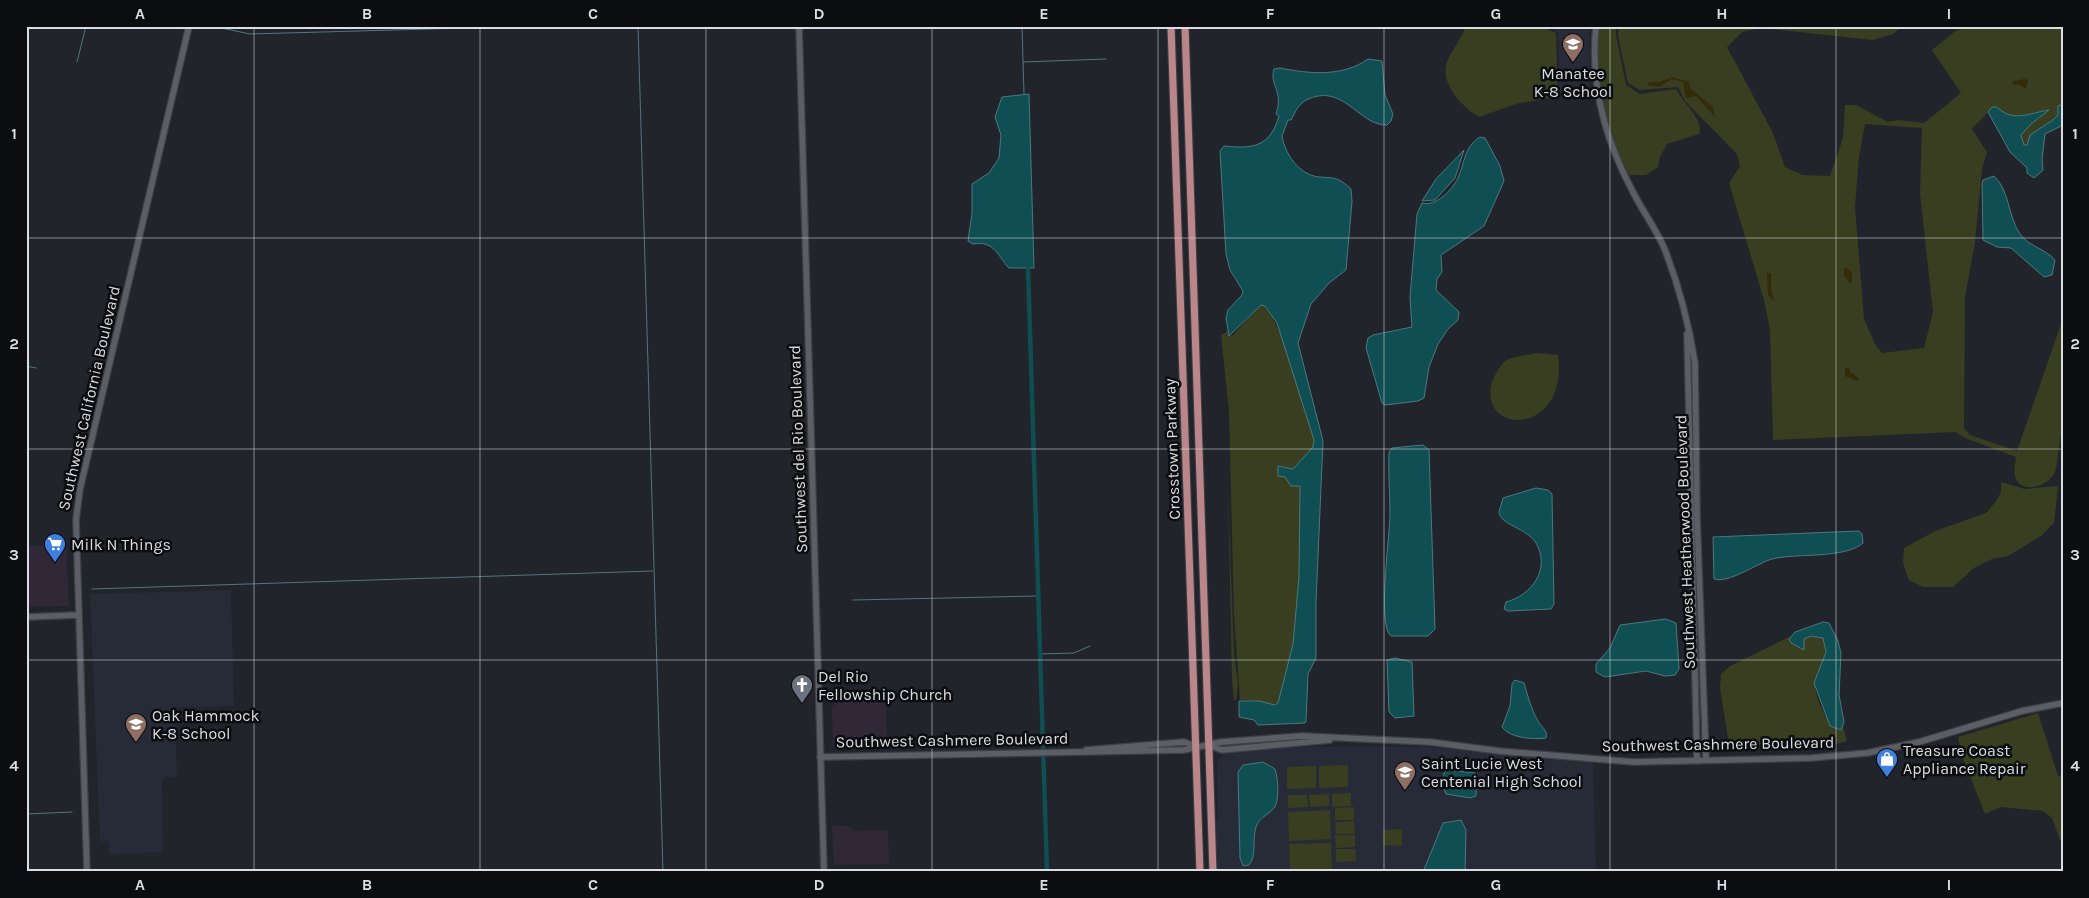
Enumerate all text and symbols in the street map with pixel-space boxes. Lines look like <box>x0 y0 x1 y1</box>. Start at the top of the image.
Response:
text: A <box>135 4 145 23</box>
text: B <box>362 4 372 23</box>
text: C <box>588 4 598 23</box>
text: D <box>814 4 825 23</box>
text: E <box>1039 4 1049 23</box>
text: F <box>1266 4 1275 23</box>
text: G <box>1491 4 1501 23</box>
text: H <box>1716 4 1728 23</box>
text: I <box>1947 4 1951 23</box>
school or university icon: Manatee K-8 School <box>1561 32 1585 63</box>
place label: Manatee K-8 School <box>1534 64 1612 101</box>
text: 1 <box>11 124 17 143</box>
text: 1 <box>2072 124 2078 143</box>
street label: Southwest California Boulevard <box>54 284 124 512</box>
text: 2 <box>9 334 19 353</box>
text: 2 <box>2070 334 2080 353</box>
street label: Southwest del Rio Boulevard <box>785 345 811 553</box>
street label: Crosstown Parkway <box>1160 378 1184 520</box>
street label: Southwest Heatherwood Boulevard <box>1671 414 1699 670</box>
supermarket icon: Milk N Things <box>43 532 67 563</box>
place label: Milk N Things <box>71 535 171 554</box>
text: 3 <box>9 545 19 564</box>
text: 3 <box>2070 545 2080 564</box>
place label: Del Rio Fellowship Church <box>818 667 952 704</box>
church icon: Del Rio Fellowship Church <box>790 673 814 704</box>
place label: Oak Hammock K-8 School <box>152 706 259 743</box>
school or university icon: Oak Hammock K-8 School <box>124 712 148 743</box>
street label: Southwest Cashmere Boulevard <box>836 728 1068 752</box>
street label: Southwest Cashmere Boulevard <box>1602 732 1834 756</box>
place label: Treasure Coast Appliance Repair <box>1903 741 2026 778</box>
shop icon: Treasure Coast Appliance Repair <box>1875 747 1899 778</box>
place label: Saint Lucie West Centenial High School <box>1421 754 1582 791</box>
text: 4 <box>9 756 19 775</box>
text: 4 <box>2070 756 2080 775</box>
school or university icon: Saint Lucie West Centenial High School <box>1393 760 1417 791</box>
text: A <box>135 875 145 894</box>
text: B <box>362 875 372 894</box>
text: C <box>588 875 598 894</box>
text: D <box>814 875 825 894</box>
text: E <box>1039 875 1049 894</box>
text: F <box>1266 875 1275 894</box>
text: G <box>1491 875 1501 894</box>
text: H <box>1716 875 1728 894</box>
text: I <box>1947 875 1951 894</box>

